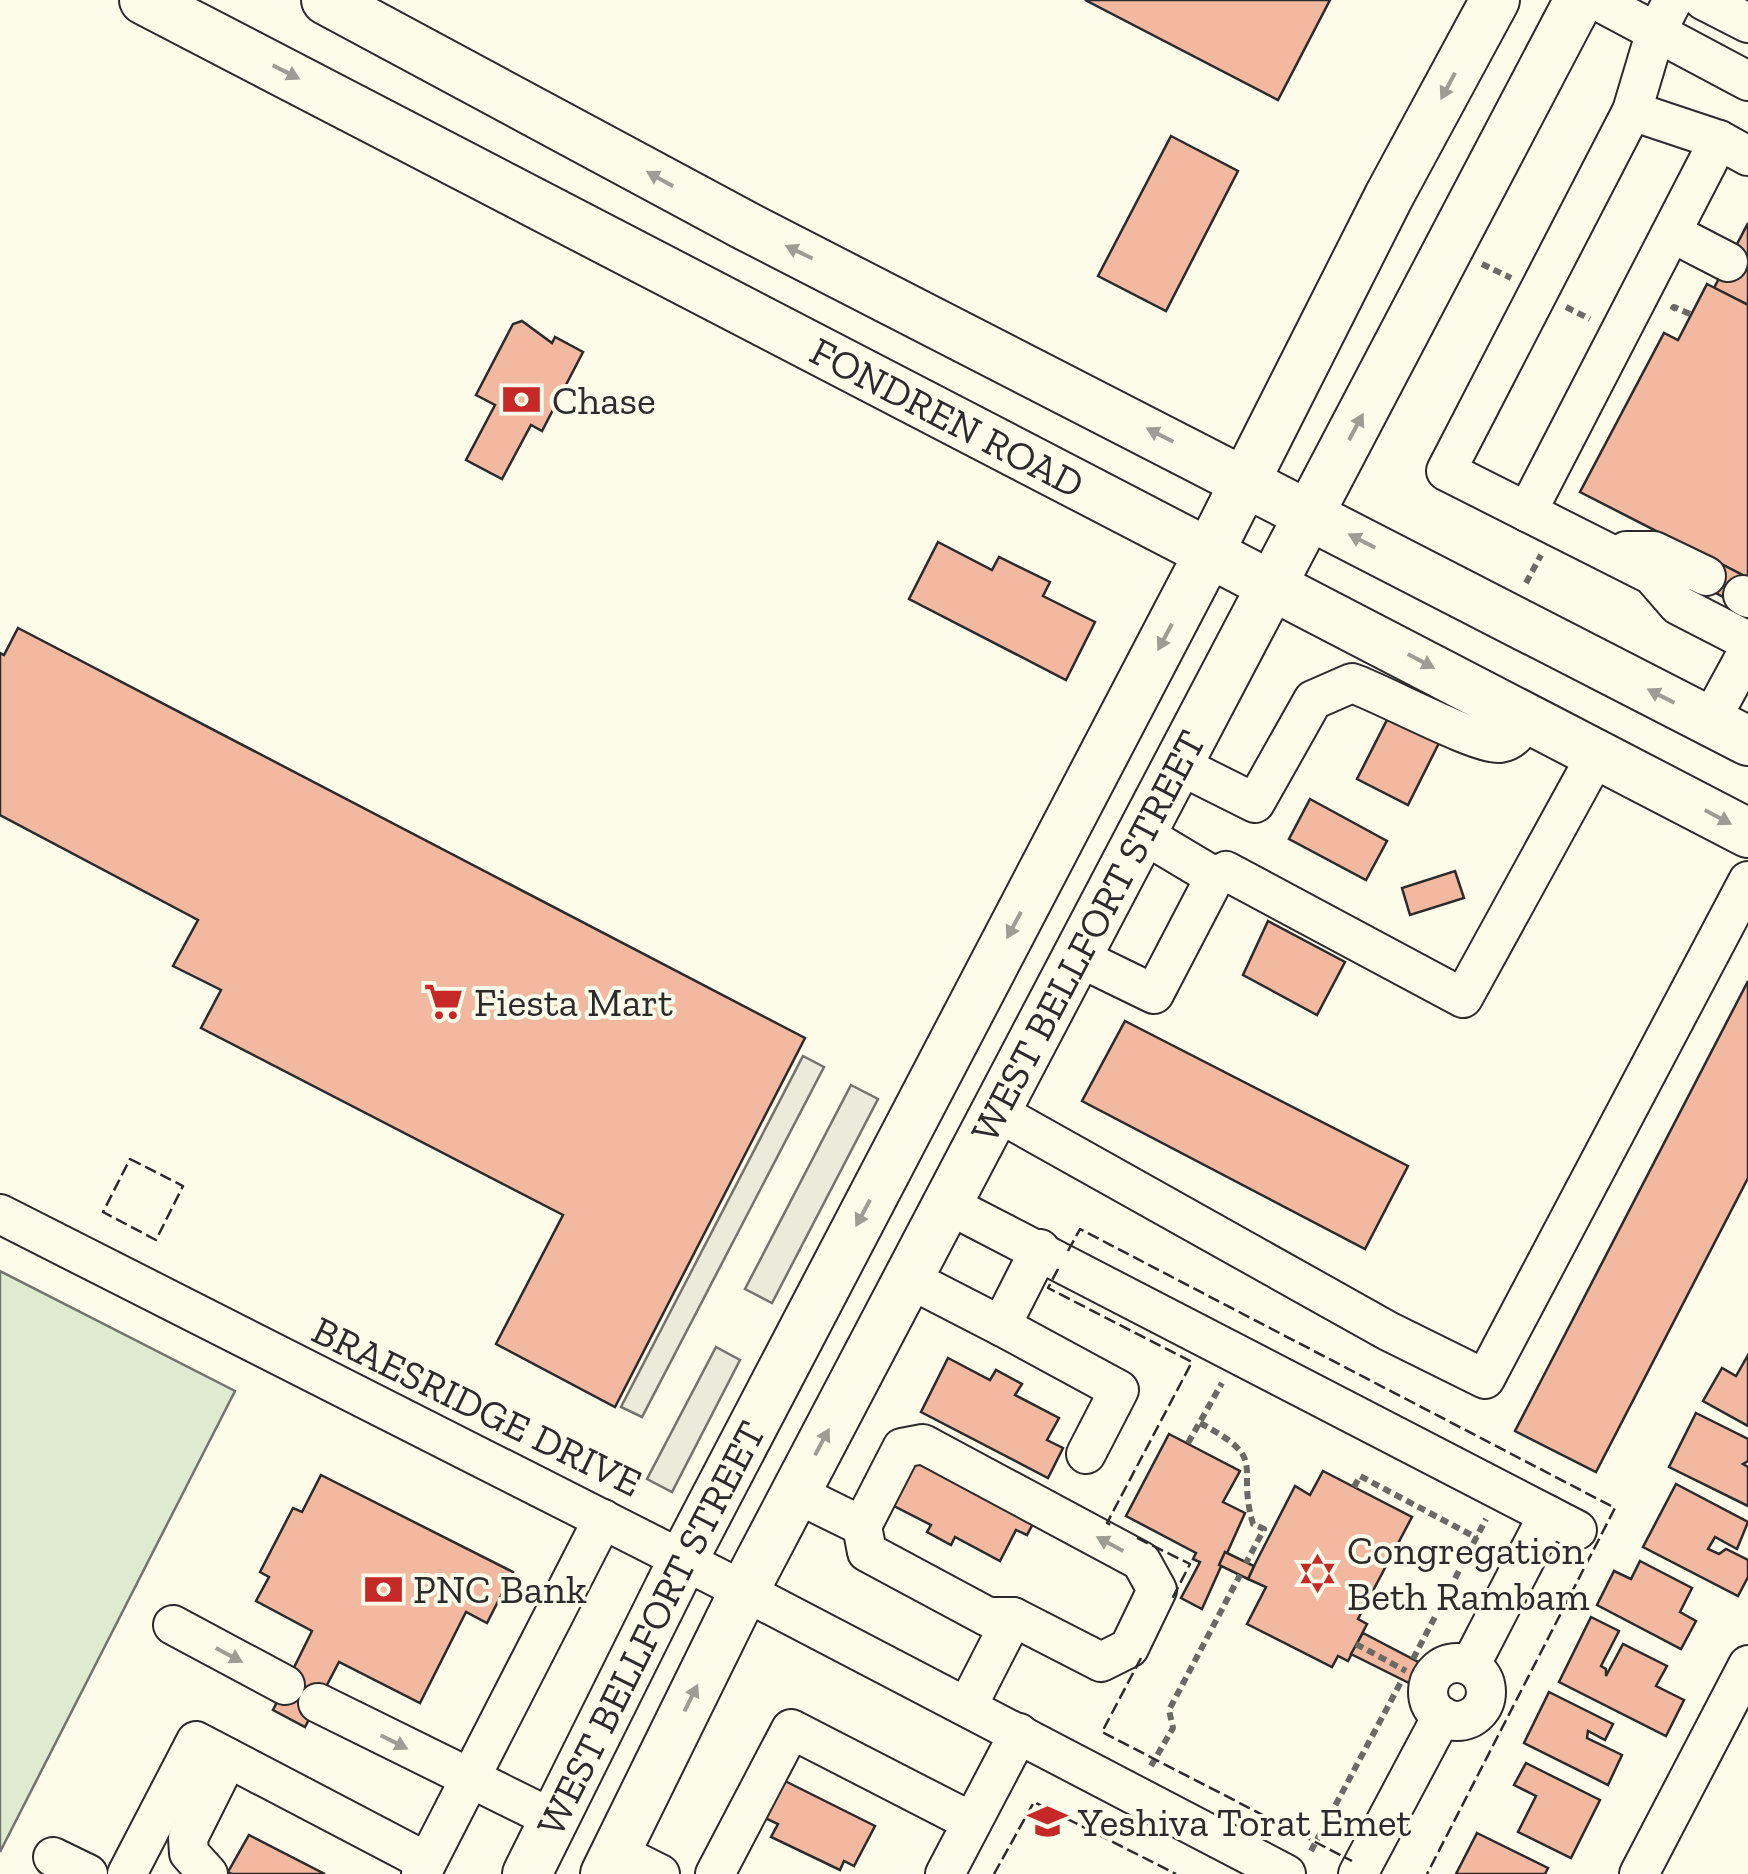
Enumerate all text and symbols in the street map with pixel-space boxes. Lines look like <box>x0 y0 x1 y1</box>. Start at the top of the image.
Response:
one-way arrow <box>271 63 300 80</box>
one-way arrow <box>1440 71 1457 100</box>
one-way arrow <box>646 170 674 188</box>
one-way arrow <box>784 244 813 261</box>
street label: FONDREN ROAD <box>802 326 1092 508</box>
place label: Chase <box>552 376 656 424</box>
bank icon: Chase <box>501 379 543 421</box>
one-way arrow <box>1347 413 1364 442</box>
one-way arrow <box>1145 427 1174 444</box>
one-way arrow <box>1347 533 1376 550</box>
one-way arrow <box>1156 622 1173 651</box>
one-way arrow <box>1407 652 1436 669</box>
one-way arrow <box>1647 688 1676 705</box>
street label: WEST BELLFORT STREET <box>960 722 1215 1150</box>
one-way arrow <box>1704 808 1733 825</box>
one-way arrow <box>1006 910 1023 939</box>
place label: Fiesta Mart <box>474 978 673 1026</box>
supermarket icon: Fiesta Mart <box>423 981 465 1023</box>
one-way arrow <box>855 1198 872 1227</box>
street label: BRAESRIDGE DRIVE <box>305 1305 649 1507</box>
street label: WEST BELLFORT STREET <box>526 1413 775 1843</box>
one-way arrow <box>813 1428 830 1457</box>
place label: Congregation Beth Rambam <box>1347 1526 1590 1620</box>
one-way arrow <box>1096 1536 1124 1554</box>
synagogue icon: Congregation Beth Rambam <box>1296 1552 1338 1594</box>
place label: PNC Bank <box>413 1565 587 1613</box>
bank icon: PNC Bank <box>362 1568 404 1610</box>
one-way arrow <box>215 1646 244 1663</box>
one-way arrow <box>682 1683 699 1712</box>
one-way arrow <box>380 1733 409 1750</box>
place label: Yeshiva Torat Emet <box>1077 1798 1412 1846</box>
school or university icon: Yeshiva Torat Emet <box>1027 1801 1069 1843</box>

